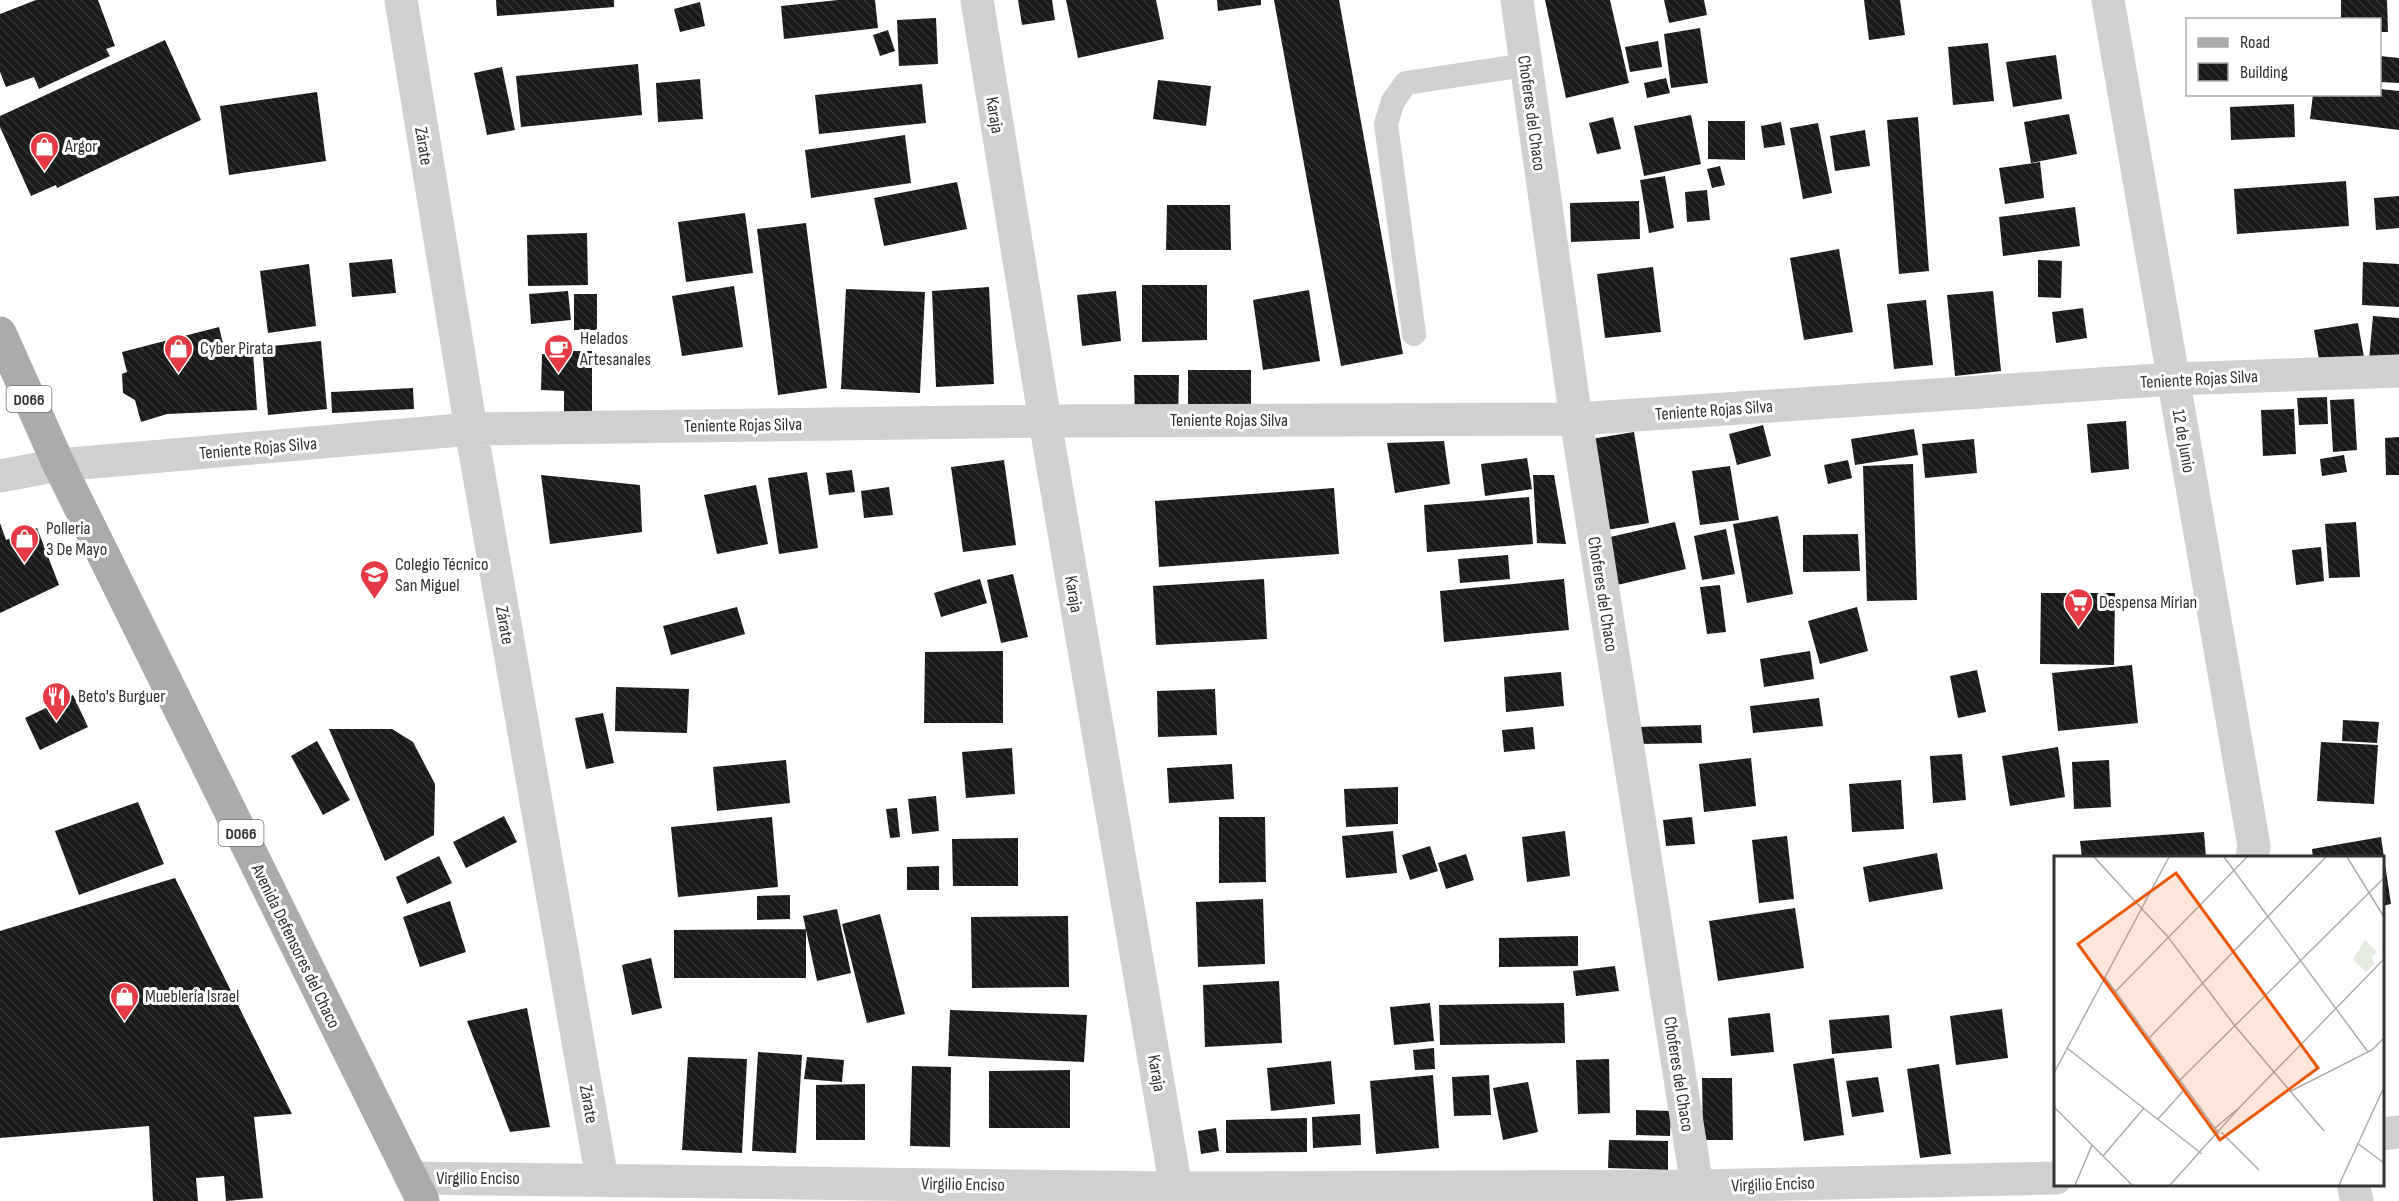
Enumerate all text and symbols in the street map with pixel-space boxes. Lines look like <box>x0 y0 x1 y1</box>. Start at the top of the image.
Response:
legend <box>2186 18 2381 96</box>
text: Road <box>2240 32 2270 53</box>
street label: Choferes del Chaco <box>1513 54 1550 172</box>
text: Building <box>2240 62 2288 83</box>
street label: Karaja <box>981 95 1008 135</box>
street label: Zárate <box>410 125 437 167</box>
shop icon: Argor <box>28 130 60 172</box>
place label: Argor <box>64 136 97 157</box>
place label: Helados Artesanales <box>579 328 651 370</box>
shop icon: Cyber Pirata <box>163 332 195 374</box>
cafe icon: Helados Artesanales <box>543 332 575 374</box>
place label: Cyber Pirata <box>200 338 274 359</box>
street label: Teniente Rojas Silva <box>2140 366 2259 393</box>
road number: D066 <box>6 386 51 412</box>
street label: Teniente Rojas Silva <box>1654 396 1774 425</box>
street label: 12 de Junio <box>2168 408 2199 474</box>
street label: Teniente Rojas Silva <box>1170 410 1288 431</box>
street label: Teniente Rojas Silva <box>684 414 802 437</box>
street label: Teniente Rojas Silva <box>198 433 318 464</box>
place label: Polleria 3 De Mayo <box>46 518 107 560</box>
shop icon: Polleria 3 De Mayo <box>9 522 41 564</box>
street label: Choferes del Chaco <box>1583 535 1622 653</box>
place label: Colegio Técnico San Miguel <box>395 554 489 596</box>
school or university icon: Colegio Técnico San Miguel <box>358 558 390 600</box>
street label: Karaja <box>1060 574 1087 614</box>
supermarket icon: Despensa Mirian <box>2062 586 2094 628</box>
place label: Despensa Mirian <box>2099 592 2197 613</box>
street label: Zárate <box>491 604 518 646</box>
restaurant icon: Beto's Burguer <box>41 680 73 722</box>
place label: Beto's Burguer <box>78 686 165 707</box>
road number: D066 <box>218 820 264 846</box>
inset map <box>2054 856 2384 1186</box>
street label: Avenida Defensores del Chaco <box>246 860 344 1032</box>
shop icon: Mueblería Israel <box>108 980 140 1022</box>
place label: Mueblería Israel <box>145 986 239 1007</box>
street label: Choferes del Chaco <box>1659 1015 1698 1133</box>
street label: Karaja <box>1143 1053 1170 1093</box>
street label: Zárate <box>575 1083 602 1125</box>
street label: Virgilio Enciso <box>436 1168 520 1189</box>
street label: Virgilio Enciso <box>921 1173 1005 1196</box>
street label: Virgilio Enciso <box>1731 1173 1815 1196</box>

